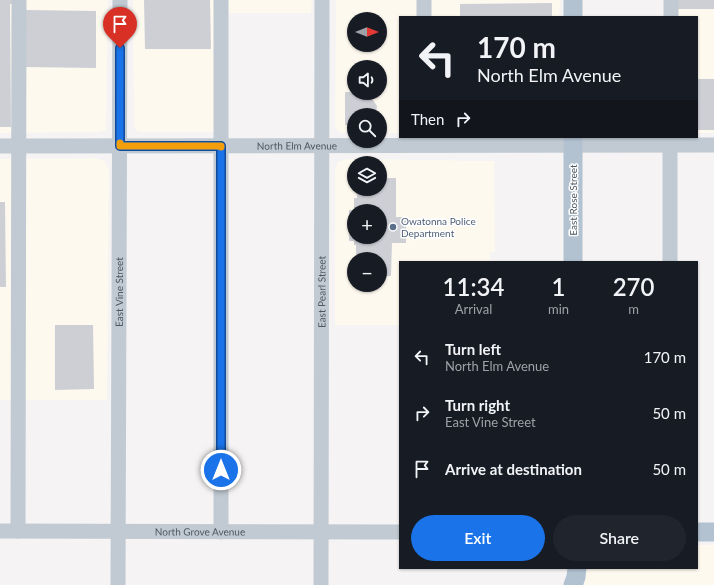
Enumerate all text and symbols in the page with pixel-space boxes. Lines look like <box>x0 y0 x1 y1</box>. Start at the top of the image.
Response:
pin <box>103 7.0 137 48</box>
north arrow <box>347 12 387 52</box>
map controls <box>347 12 387 292</box>
icon: arrive <box>109 13 131 35</box>
text: 170 m <box>477 30 556 64</box>
icon: left <box>411 32 463 84</box>
button: sound <box>347 60 387 100</box>
text: North Elm Avenue <box>477 64 621 86</box>
button: search <box>347 108 387 148</box>
icon: right <box>452 108 474 130</box>
text: Then <box>411 110 444 128</box>
street label: North Elm Avenue <box>257 140 337 152</box>
button: layers <box>347 156 387 196</box>
street label: East Rose Street <box>567 164 579 236</box>
button: + <box>347 204 387 244</box>
place label: Owatonna Police Department <box>401 215 476 239</box>
marker: Owatonna Police Department <box>388 222 398 232</box>
button: − <box>347 252 387 292</box>
street label: East Pearl Street <box>315 256 328 328</box>
street label: East Vine Street <box>113 257 125 327</box>
text: 11:34 <box>443 272 504 301</box>
text: 1 <box>552 272 565 301</box>
text: 270 <box>613 272 654 301</box>
text: Arrival <box>455 301 492 317</box>
text: min <box>548 301 569 317</box>
text: m <box>628 301 639 317</box>
text: Turn left <box>445 340 501 358</box>
icon: left <box>411 346 433 368</box>
text: 170 m <box>644 348 686 366</box>
text: North Elm Avenue <box>445 358 549 374</box>
text: Turn right <box>445 396 510 414</box>
icon: right <box>411 402 433 424</box>
text: 50 m <box>652 404 686 422</box>
text: East Vine Street <box>445 414 536 430</box>
position arrow <box>200 449 242 491</box>
icon: arrive <box>411 458 433 480</box>
text: Arrive at destination <box>445 460 582 478</box>
text: 50 m <box>652 460 686 478</box>
button: Exit <box>411 515 545 561</box>
button: Share <box>553 515 686 561</box>
street label: North Grove Avenue <box>155 525 245 538</box>

